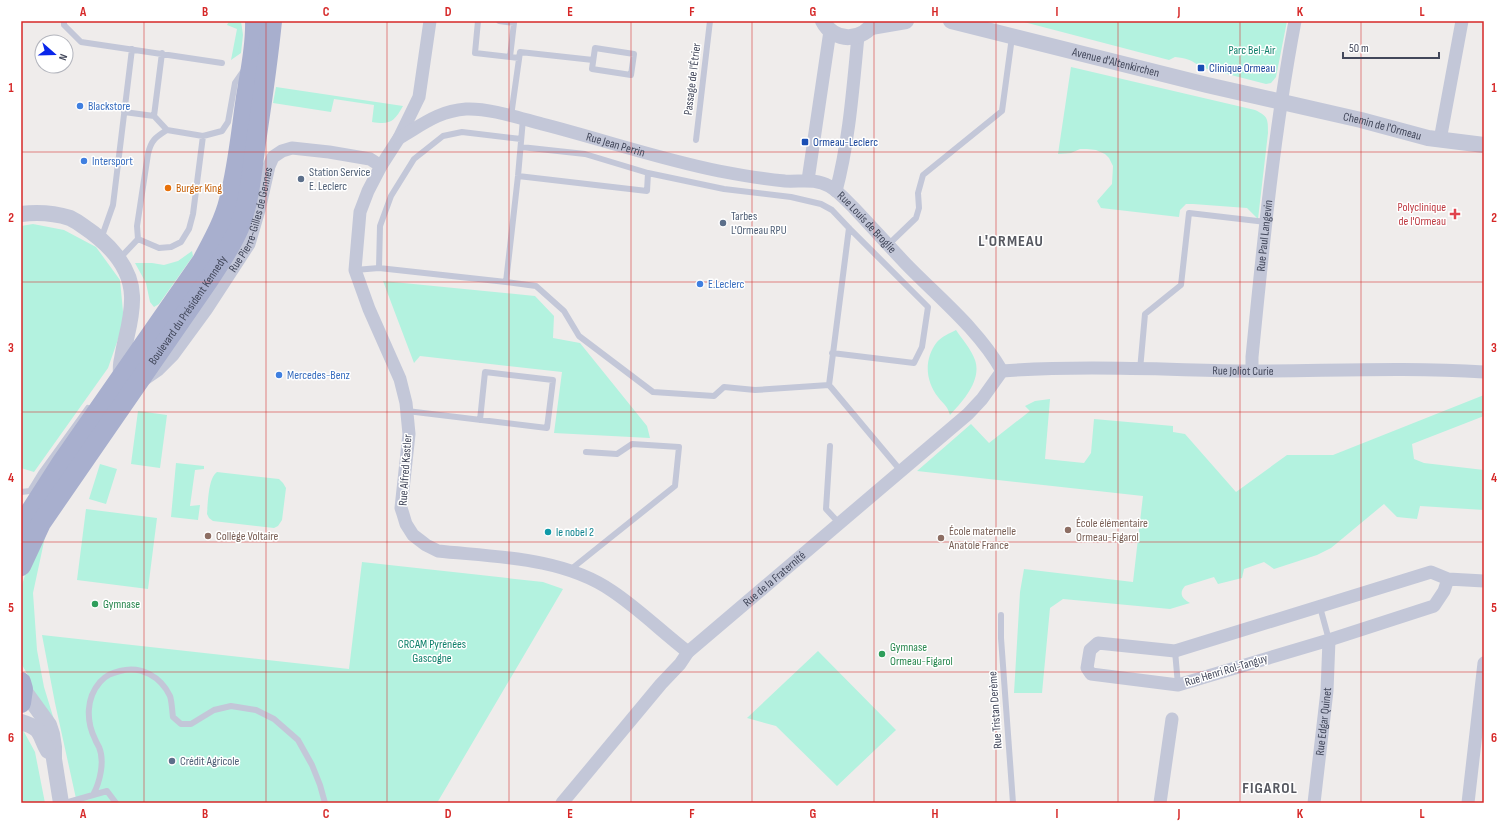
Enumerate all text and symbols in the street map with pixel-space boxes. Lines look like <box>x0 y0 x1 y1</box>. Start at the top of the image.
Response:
text: A <box>79 4 87 20</box>
text: B <box>202 4 208 20</box>
text: C <box>323 4 330 20</box>
text: D <box>445 4 452 20</box>
text: E <box>567 4 573 20</box>
text: F <box>689 4 695 20</box>
text: G <box>810 4 817 20</box>
text: H <box>932 4 939 20</box>
text: I <box>1056 4 1059 20</box>
text: J <box>1177 4 1181 20</box>
text: K <box>1297 4 1304 20</box>
text: L <box>1419 4 1425 20</box>
north arrow <box>34 34 74 74</box>
scale bar <box>1343 34 1439 60</box>
text: 50 m <box>1349 41 1369 56</box>
street label: Passage de l'Étrier <box>681 42 704 116</box>
park label: Parc Bel-Air <box>1229 43 1276 58</box>
street label: Avenue d'Altenkirchen <box>1070 44 1161 81</box>
text: N <box>56 52 70 62</box>
place label: Clinique Ormeau <box>1209 61 1275 76</box>
marker: Clinique Ormeau <box>1196 63 1206 73</box>
text: 1 <box>8 80 14 96</box>
text: 1 <box>1491 80 1497 96</box>
place label: Blackstore <box>88 99 131 114</box>
marker: Blackstore <box>75 101 85 111</box>
street label: Chemin de l'Ormeau <box>1342 109 1423 144</box>
street label: Rue Jean Perrin <box>584 129 647 160</box>
place label: Ormeau-Leclerc <box>813 135 878 150</box>
marker: Ormeau-Leclerc <box>800 137 810 147</box>
place label: Intersport <box>92 154 133 169</box>
marker: Intersport <box>79 156 89 166</box>
place label: Station Service E. Leclerc <box>309 165 370 194</box>
street label: Rue Pierre-Gilles de Gennes <box>226 166 276 275</box>
marker: Station Service E. Leclerc <box>296 174 306 184</box>
place label: Burger King <box>176 181 222 196</box>
marker: Burger King <box>163 183 173 193</box>
street label: Rue Louis de Broglie <box>834 188 899 257</box>
street label: Rue Paul Langevin <box>1254 199 1276 272</box>
place label: Polyclinique de l'Ormeau <box>1397 200 1446 229</box>
marker: Polyclinique de l'Ormeau <box>1449 208 1461 220</box>
place label: Tarbes L'Ormeau RPU <box>731 209 787 238</box>
text: 2 <box>8 210 14 226</box>
text: 2 <box>1491 210 1497 226</box>
marker: Tarbes L'Ormeau RPU <box>718 218 728 228</box>
district label: L'ORMEAU <box>978 232 1044 251</box>
street label: Boulevard du Président Kennedy <box>146 253 231 368</box>
place label: E.Leclerc <box>708 277 744 292</box>
marker: E.Leclerc <box>695 279 705 289</box>
text: 3 <box>8 340 14 356</box>
text: 3 <box>1491 340 1497 356</box>
street label: Rue Joliot Curie <box>1212 363 1274 379</box>
place label: Mercedes-Benz <box>287 368 351 383</box>
marker: Mercedes-Benz <box>274 370 284 380</box>
street label: Rue Alfred Kastler <box>396 433 416 506</box>
text: 4 <box>8 470 14 486</box>
text: 4 <box>1491 470 1497 486</box>
place label: École élémentaire Ormeau-Figarol <box>1076 516 1148 545</box>
place label: École maternelle Anatole France <box>948 524 1016 553</box>
place label: le nobel 2 <box>556 525 594 540</box>
marker: École élémentaire Ormeau-Figarol <box>1063 525 1073 535</box>
marker: le nobel 2 <box>543 527 553 537</box>
place label: Collège Voltaire <box>216 529 278 544</box>
marker: Collège Voltaire <box>203 531 213 541</box>
marker: École maternelle Anatole France <box>936 533 946 543</box>
street label: Rue de la Fraternité <box>740 548 809 610</box>
place label: Gymnase <box>103 597 140 612</box>
marker: Gymnase <box>90 599 100 609</box>
text: 5 <box>8 600 14 616</box>
text: 5 <box>1491 600 1497 616</box>
park label: CRCAM Pyrénées Gascogne <box>398 637 466 666</box>
place label: Gymnase Ormeau-Figarol <box>890 640 953 669</box>
marker: Gymnase Ormeau-Figarol <box>877 649 887 659</box>
street label: Rue Henri Rol-Tanguy <box>1183 651 1270 690</box>
street label: Rue Tristan Derème <box>985 670 1006 749</box>
street label: Rue Edgar Quinet <box>1313 687 1335 757</box>
text: 6 <box>8 730 14 746</box>
text: 6 <box>1491 730 1497 746</box>
place label: Crédit Agricole <box>180 754 239 769</box>
marker: Crédit Agricole <box>167 756 177 766</box>
district label: FIGAROL <box>1242 779 1298 798</box>
text: A <box>79 806 87 822</box>
text: B <box>202 806 208 822</box>
text: C <box>323 806 330 822</box>
text: D <box>445 806 452 822</box>
text: E <box>567 806 573 822</box>
text: F <box>689 806 695 822</box>
text: G <box>810 806 817 822</box>
text: H <box>932 806 939 822</box>
text: I <box>1056 806 1059 822</box>
text: J <box>1177 806 1181 822</box>
text: K <box>1297 806 1304 822</box>
text: L <box>1419 806 1425 822</box>

